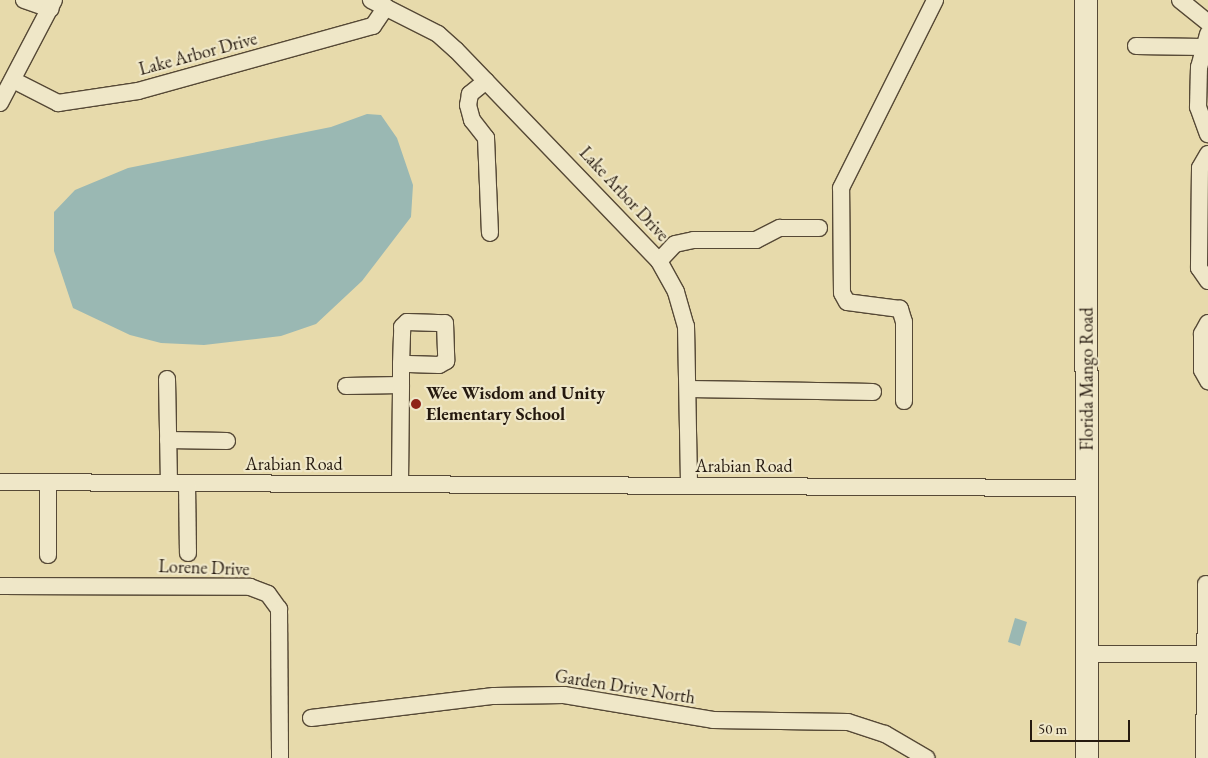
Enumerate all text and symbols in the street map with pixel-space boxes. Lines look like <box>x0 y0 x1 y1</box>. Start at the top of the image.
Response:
street label: Lake Arbor Drive <box>137 28 259 80</box>
street label: Lake Arbor Drive <box>575 142 673 246</box>
street label: Florida Mango Road <box>1076 307 1098 451</box>
place label: Wee Wisdom and Unity Elementary School <box>426 383 605 426</box>
marker: Wee Wisdom and Unity Elementary School <box>410 398 422 410</box>
street label: Arabian Road <box>245 453 343 475</box>
street label: Arabian Road <box>695 455 793 477</box>
street label: Lorene Drive <box>158 556 250 580</box>
street label: Garden Drive North <box>553 665 697 709</box>
scale bar <box>1033 710 1133 742</box>
text: 50 m <box>1038 719 1067 738</box>

